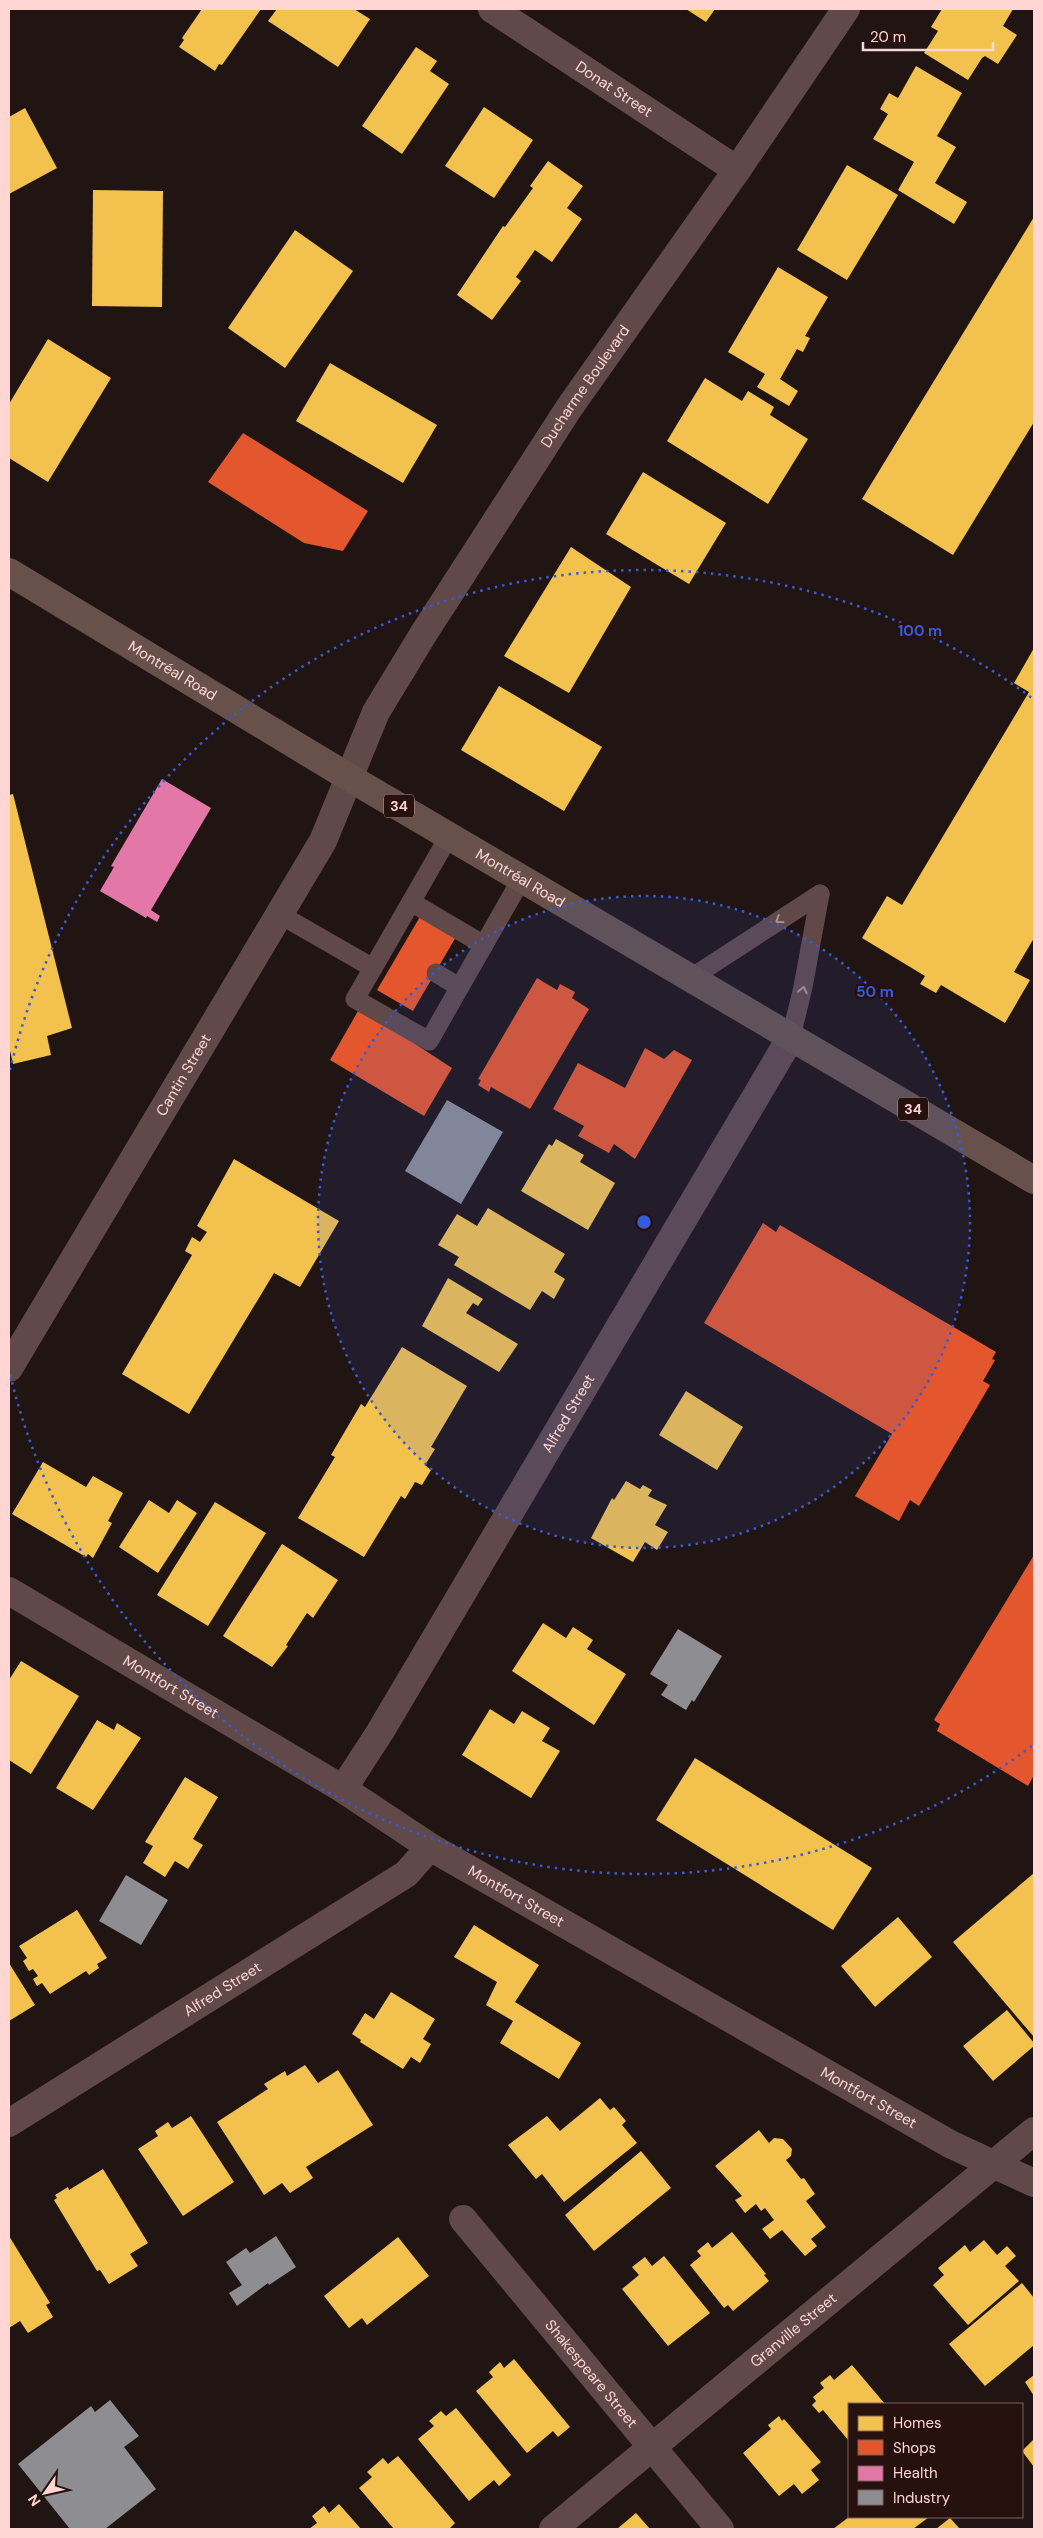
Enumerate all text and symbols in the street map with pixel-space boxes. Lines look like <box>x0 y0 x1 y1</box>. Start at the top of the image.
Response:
scale bar <box>863 20 993 52</box>
text: 20 m <box>870 27 906 47</box>
street label: Donat Street <box>572 57 656 122</box>
street label: Ducharme Boulevard <box>536 321 634 451</box>
text: 100 m <box>898 621 942 641</box>
street label: Montréal Road <box>124 636 221 705</box>
road number: 34 <box>384 794 414 818</box>
street label: Montréal Road <box>472 844 569 912</box>
one-way arrow <box>776 914 785 924</box>
text: 50 m <box>856 982 894 1002</box>
one-way arrow <box>797 985 807 994</box>
street label: Cantin Street <box>151 1030 216 1120</box>
road number: 34 <box>898 1098 928 1120</box>
centre of rings <box>635 1213 653 1231</box>
street label: Alfred Street <box>537 1370 599 1457</box>
street label: Montfort Street <box>119 1651 222 1723</box>
street label: Montfort Street <box>464 1861 568 1932</box>
street label: Alfred Street <box>180 1957 265 2021</box>
street label: Montfort Street <box>817 2062 920 2133</box>
street label: Granville Street <box>746 2288 841 2372</box>
street label: Shakespeare Street <box>540 2315 642 2432</box>
legend <box>848 2403 1023 2518</box>
text: Homes <box>893 2413 942 2433</box>
text: Shops <box>893 2438 936 2458</box>
text: Health <box>893 2463 938 2483</box>
north arrow <box>20 2468 70 2518</box>
text: Industry <box>893 2488 951 2508</box>
text: N <box>24 2491 45 2510</box>

